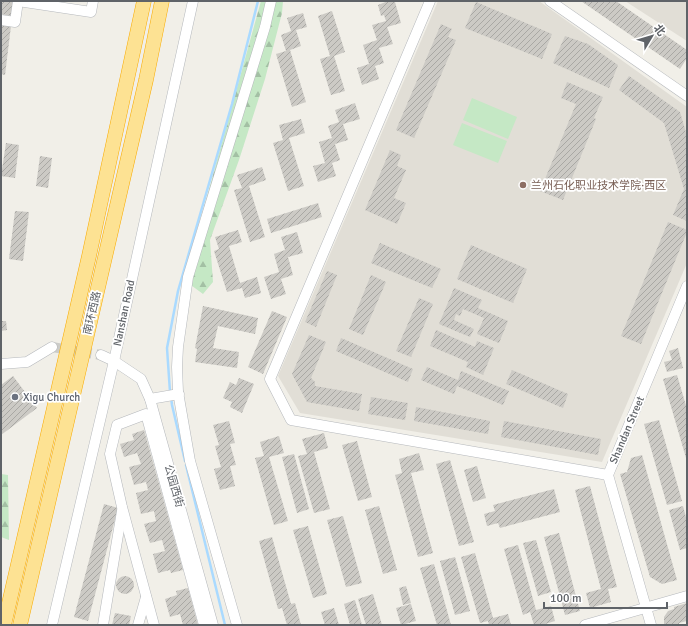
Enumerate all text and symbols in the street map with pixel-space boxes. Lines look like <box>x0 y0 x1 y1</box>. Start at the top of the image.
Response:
north arrow <box>632 16 672 56</box>
text: 北 <box>651 22 668 38</box>
place label: 兰州石化职业技术学院·西区 <box>531 179 666 192</box>
marker: 兰州石化职业技术学院·西区 <box>518 180 528 190</box>
street label: Nanshan Road <box>111 279 137 347</box>
street label: 南环西路 <box>81 290 103 336</box>
place label: Xigu Church <box>23 391 80 404</box>
marker: Xigu Church <box>10 392 20 402</box>
street label: Shandan Street <box>607 394 647 466</box>
street label: 公园西街 <box>162 463 186 509</box>
scale bar <box>544 584 667 610</box>
text: 100 m <box>550 591 582 606</box>

